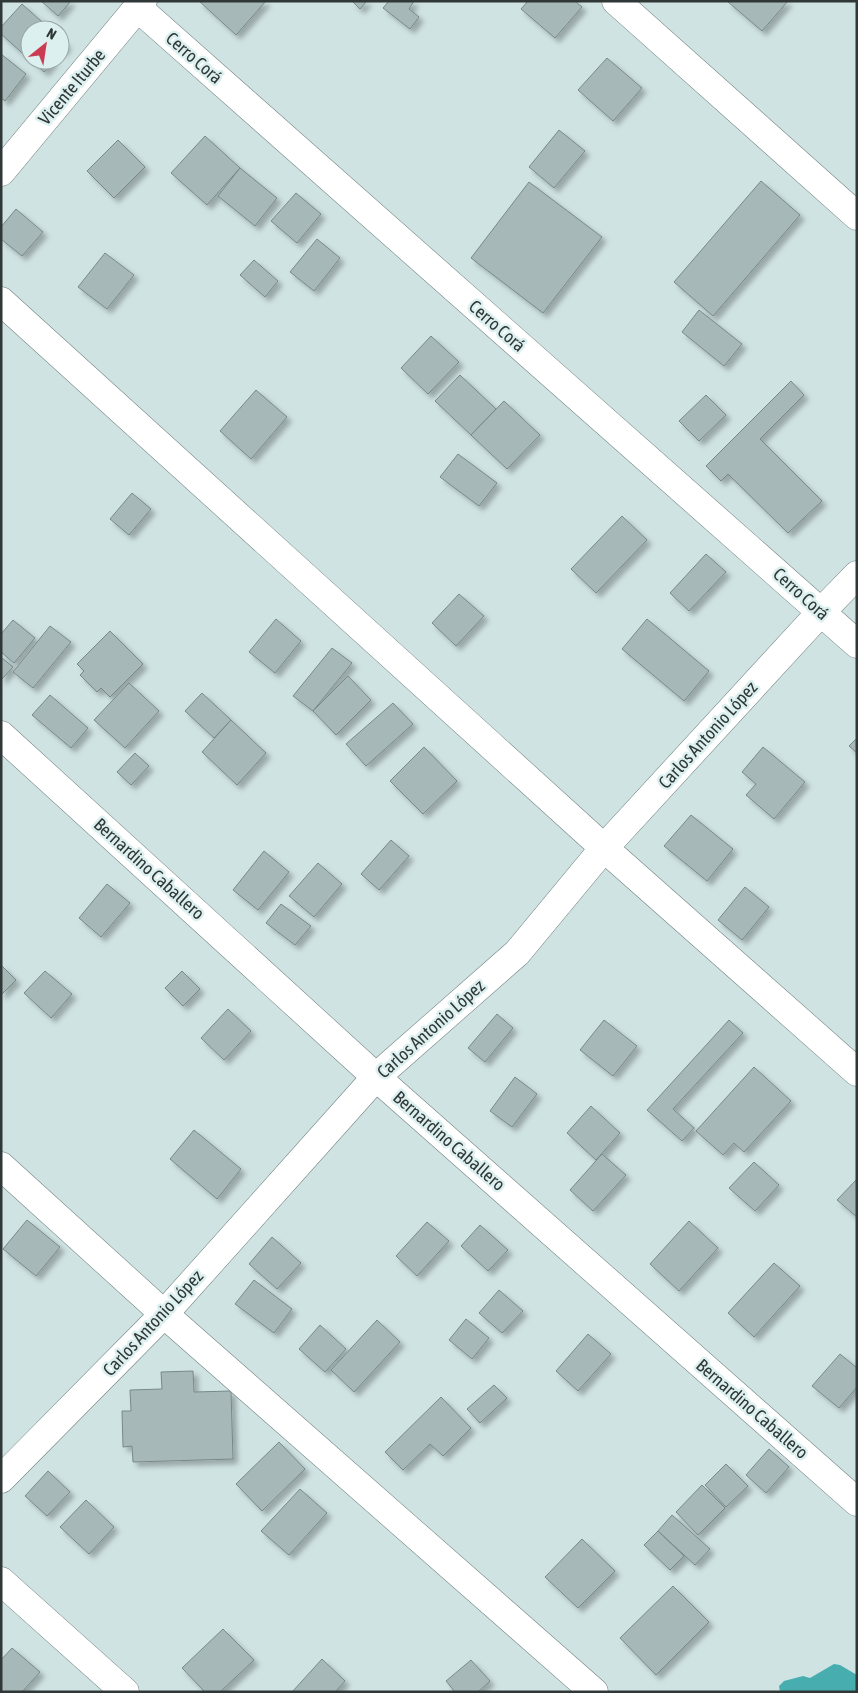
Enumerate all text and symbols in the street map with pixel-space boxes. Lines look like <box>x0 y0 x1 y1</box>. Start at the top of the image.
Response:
north arrow <box>20 20 70 70</box>
text: N <box>44 25 59 43</box>
street label: Cerro Corá <box>162 27 227 88</box>
street label: Vicente Iturbe <box>34 44 109 129</box>
street label: Cerro Corá <box>465 295 530 356</box>
street label: Cerro Corá <box>769 563 834 624</box>
street label: Carlos Antonio López <box>654 676 762 793</box>
street label: Bernardino Caballero <box>90 814 209 924</box>
street label: Carlos Antonio López <box>373 975 489 1082</box>
street label: Bernardino Caballero <box>389 1086 510 1195</box>
street label: Carlos Antonio López <box>98 1265 207 1380</box>
street label: Bernardino Caballero <box>692 1354 813 1463</box>

